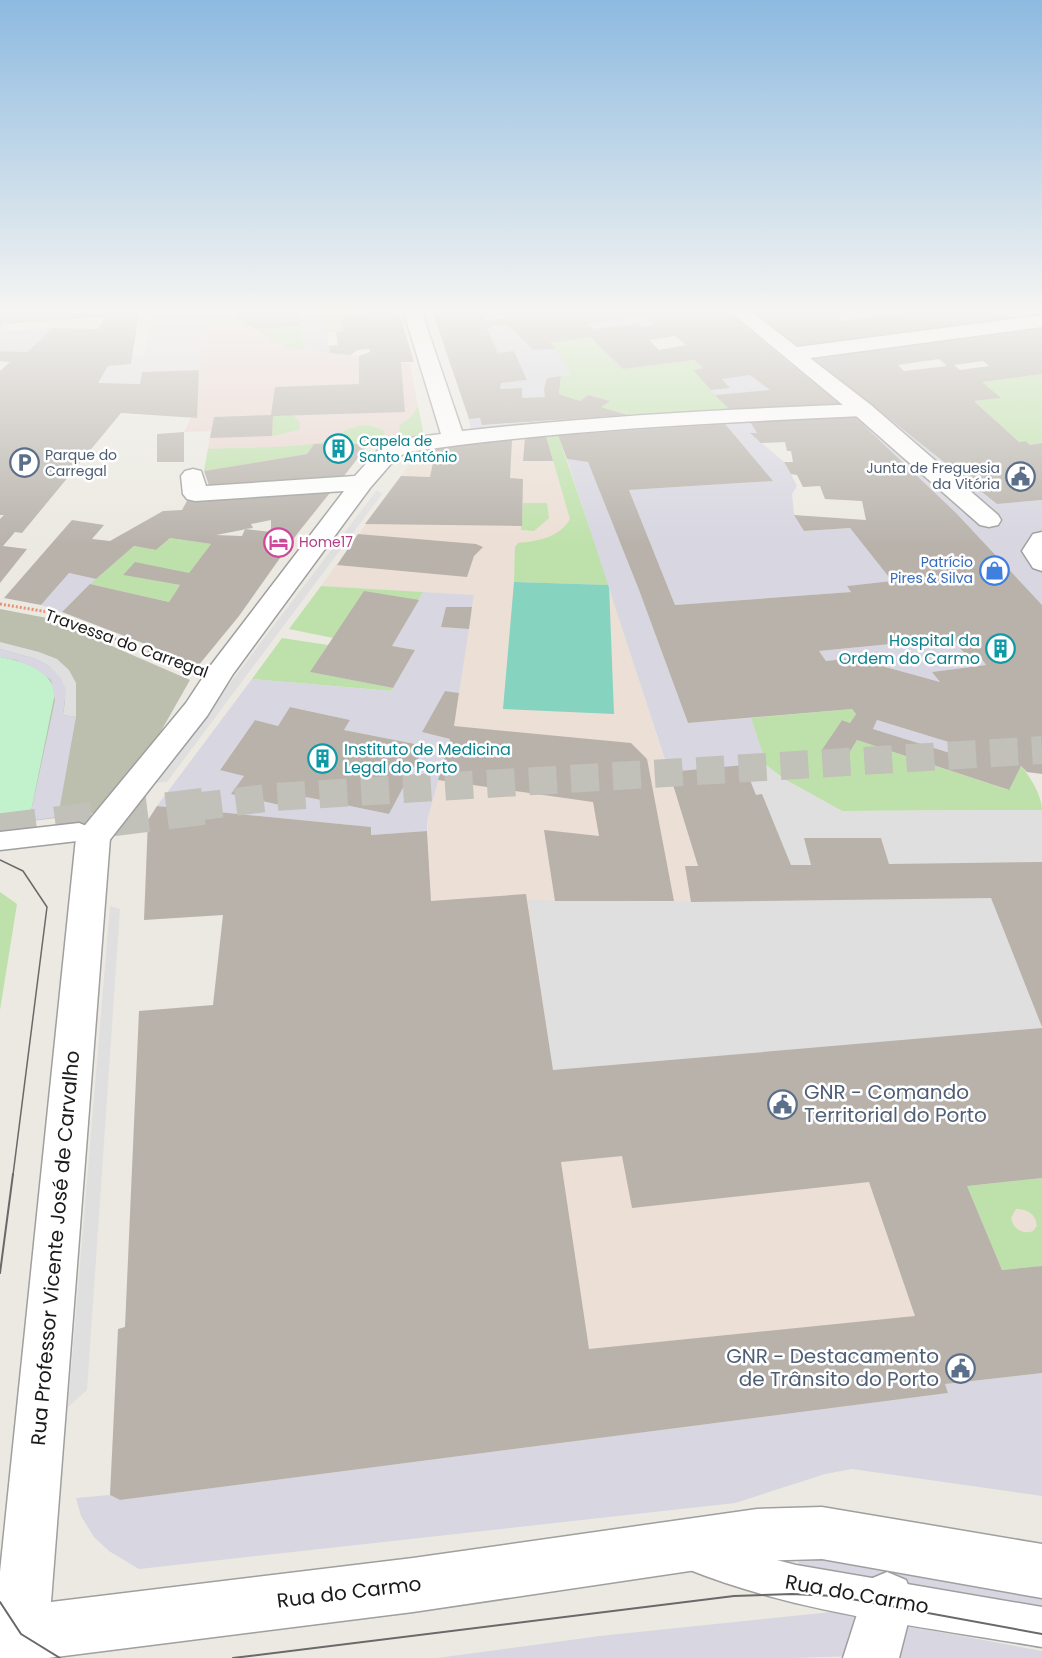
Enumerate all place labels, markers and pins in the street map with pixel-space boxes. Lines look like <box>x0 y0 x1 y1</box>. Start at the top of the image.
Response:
place label: Capela de Santo António <box>359 431 457 467</box>
building icon: Capela de Santo António <box>322 433 354 465</box>
place label: Parque do Carregal <box>45 445 117 481</box>
parking icon: Parque do Carregal <box>8 447 40 479</box>
place label: Junta de Freguesia da Vitória <box>866 458 1000 494</box>
public building icon: Junta de Freguesia da Vitória <box>1005 460 1037 492</box>
hotel icon: Home17 <box>262 526 294 558</box>
place label: Home17 <box>299 532 353 552</box>
place label: Patrício Pires & Silva <box>890 552 973 588</box>
shop icon: Patrício Pires & Silva <box>978 554 1010 586</box>
place label: Hospital da Ordem do Carmo <box>839 629 980 670</box>
building icon: Hospital da Ordem do Carmo <box>985 633 1017 665</box>
place label: Instituto de Medicina Legal do Porto <box>344 738 511 779</box>
building icon: Instituto de Medicina Legal do Porto <box>307 742 339 774</box>
place label: GNR - Comando Territorial do Porto <box>804 1078 987 1129</box>
public building icon: GNR - Comando Territorial do Porto <box>767 1088 799 1120</box>
place label: GNR - Destacamento de Trânsito do Porto <box>726 1342 939 1393</box>
public building icon: GNR - Destacamento de Trânsito do Porto <box>944 1352 976 1384</box>

